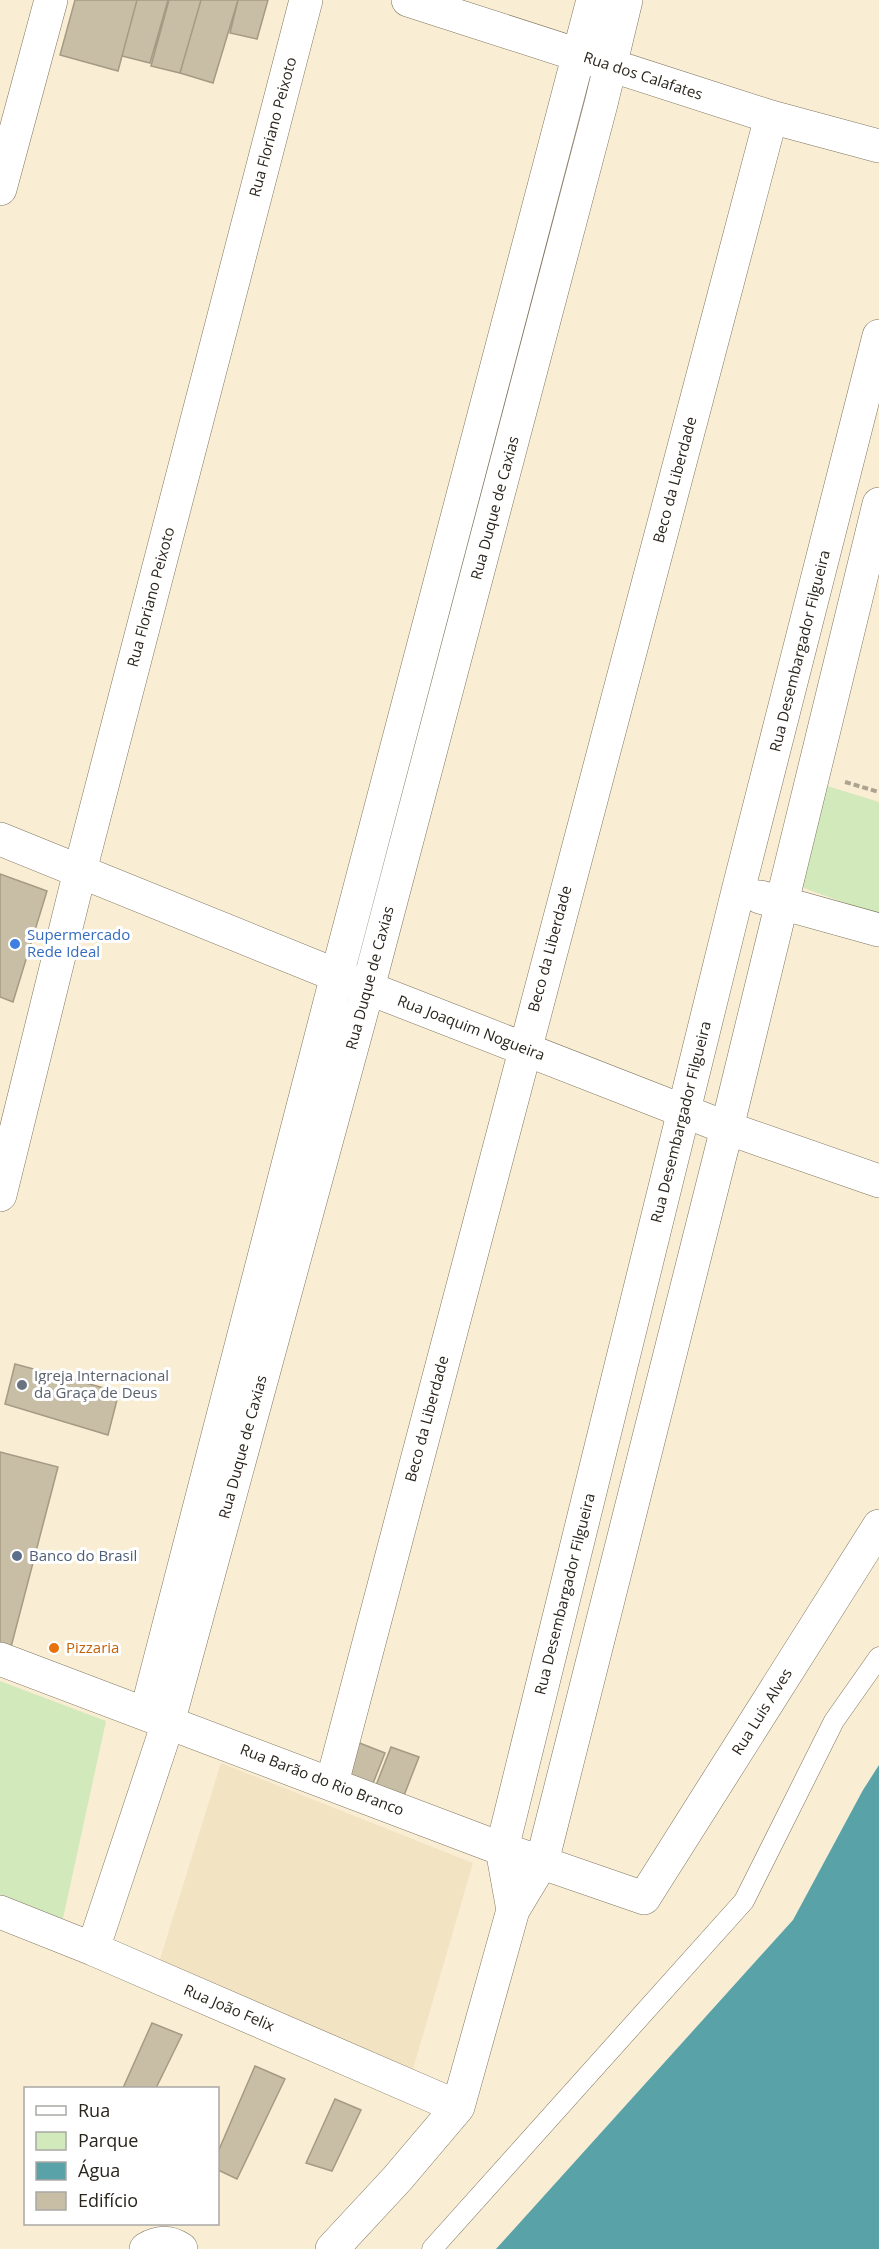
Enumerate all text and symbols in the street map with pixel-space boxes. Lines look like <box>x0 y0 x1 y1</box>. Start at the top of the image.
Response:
street label: Rua dos Calafates <box>581 46 705 104</box>
street label: Rua Floriano Peixoto <box>244 55 300 199</box>
street label: Beco da Liberdade <box>648 414 701 545</box>
street label: Rua Duque de Caxias <box>465 434 523 582</box>
street label: Rua Floriano Peixoto <box>122 525 178 669</box>
street label: Rua Desembargador Filgueira <box>764 548 834 754</box>
street label: Beco da Liberdade <box>523 883 576 1014</box>
street label: Rua Duque de Caxias <box>340 904 398 1052</box>
place label: Supermercado Rede Ideal <box>27 924 130 961</box>
marker: Supermercado Rede Ideal <box>8 937 22 951</box>
street label: Rua Joaquim Nogueira <box>395 990 548 1064</box>
street label: Rua Desembargador Filgueira <box>645 1019 715 1225</box>
street label: Beco da Liberdade <box>400 1353 453 1484</box>
place label: Igreja Internacional da Graça de Deus <box>34 1365 169 1402</box>
street label: Rua Duque de Caxias <box>213 1373 271 1521</box>
marker: Igreja Internacional da Graça de Deus <box>15 1378 29 1392</box>
street label: Rua Desembargador Filgueira <box>529 1491 599 1697</box>
place label: Banco do Brasil <box>29 1545 137 1565</box>
marker: Banco do Brasil <box>10 1549 24 1563</box>
place label: Pizzaria <box>66 1637 119 1657</box>
marker: Pizzaria <box>47 1641 61 1655</box>
street label: Rua Luis Alves <box>726 1664 796 1759</box>
street label: Rua Barão do Rio Branco <box>238 1739 407 1820</box>
street label: Rua João Felix <box>181 1979 278 2035</box>
legend <box>24 2087 219 2225</box>
text: Rua <box>78 2098 110 2122</box>
text: Parque <box>78 2128 138 2152</box>
text: Água <box>78 2158 120 2182</box>
text: Edifício <box>78 2188 138 2212</box>

